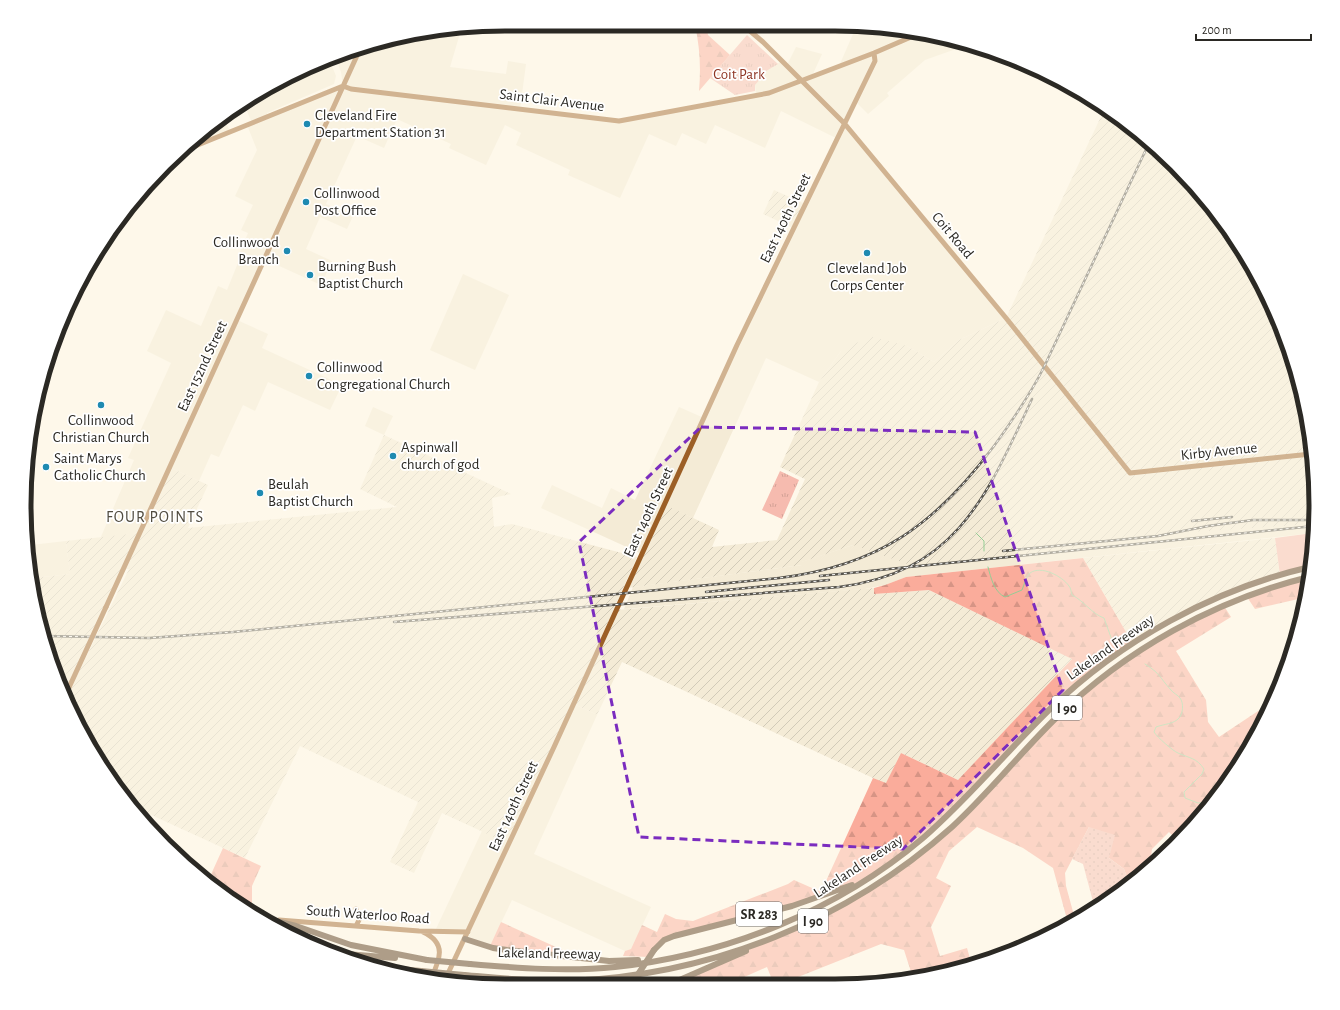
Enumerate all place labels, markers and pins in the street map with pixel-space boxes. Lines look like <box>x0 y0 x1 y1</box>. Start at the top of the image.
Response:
place label: Cleveland Fire Department Station 31 <box>315 108 446 140</box>
marker: Cleveland Fire Department Station 31 <box>302 119 312 129</box>
place label: Collinwood Post Office <box>314 186 380 218</box>
marker: Collinwood Post Office <box>301 197 311 207</box>
place label: Collinwood Branch <box>213 235 279 267</box>
marker: Collinwood Branch <box>282 246 292 256</box>
marker: Cleveland Job Corps Center <box>862 248 872 258</box>
place label: Burning Bush Baptist Church <box>318 259 403 291</box>
place label: Cleveland Job Corps Center <box>827 261 907 293</box>
marker: Burning Bush Baptist Church <box>305 270 315 280</box>
place label: Collinwood Congregational Church <box>317 360 450 392</box>
marker: Collinwood Congregational Church <box>304 371 314 381</box>
marker: Collinwood Christian Church <box>96 400 106 410</box>
place label: Collinwood Christian Church <box>53 413 149 445</box>
place label: Aspinwall church of god <box>401 440 480 472</box>
place label: Saint Marys Catholic Church <box>54 451 146 483</box>
marker: Aspinwall church of god <box>388 451 398 461</box>
marker: Saint Marys Catholic Church <box>41 462 51 472</box>
place label: Beulah Baptist Church <box>268 477 353 509</box>
marker: Beulah Baptist Church <box>255 488 265 498</box>

